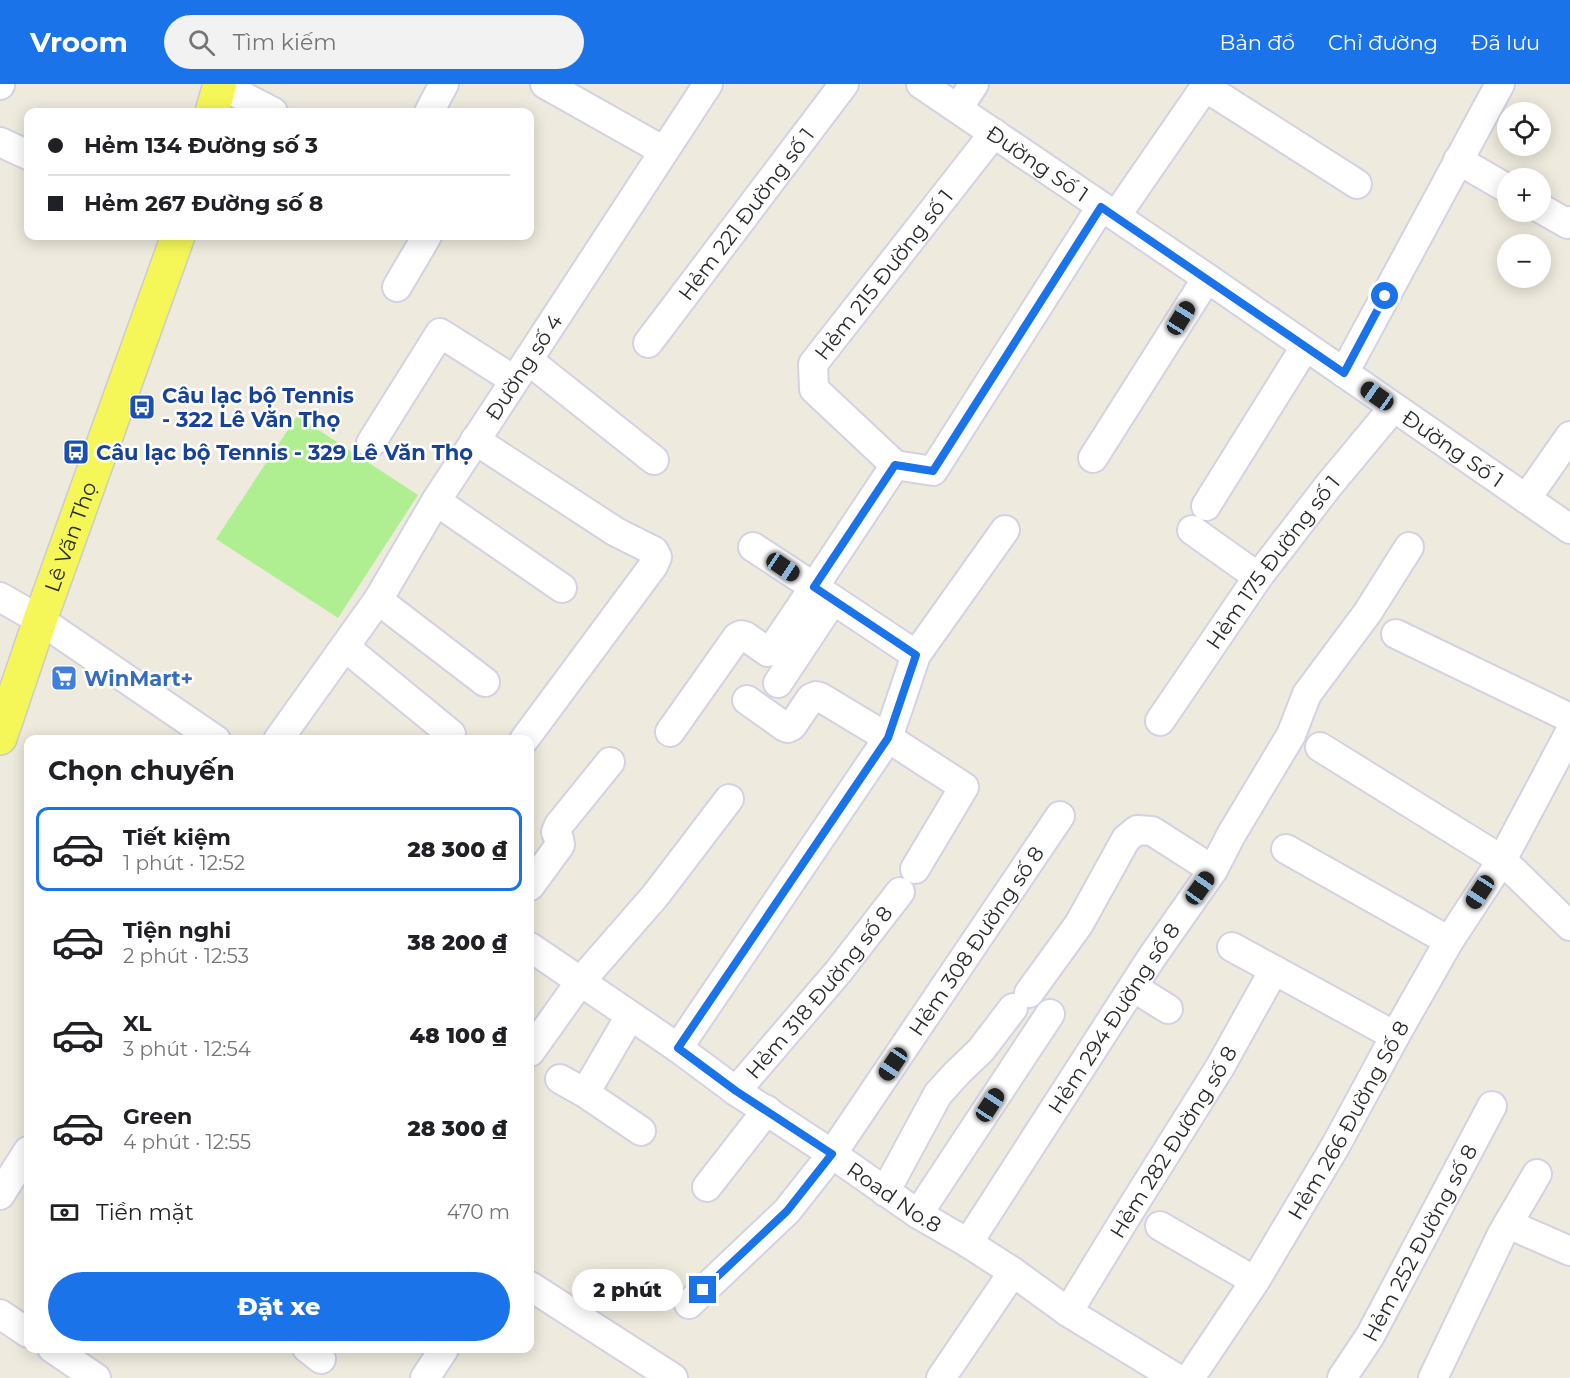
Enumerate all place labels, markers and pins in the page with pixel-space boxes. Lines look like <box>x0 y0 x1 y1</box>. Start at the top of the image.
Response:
place label: Câu lạc bộ Tennis - 322 Lê Văn Thọ <box>162 383 354 432</box>
bus stop icon: Câu lạc bộ Tennis - 322 Lê Văn Thọ <box>127 392 157 422</box>
bus stop icon: Câu lạc bộ Tennis - 329 Lê Văn Thọ <box>61 437 91 467</box>
place label: Câu lạc bộ Tennis - 329 Lê Văn Thọ <box>96 440 473 465</box>
supermarket icon: WinMart+ <box>49 663 79 693</box>
place label: WinMart+ <box>84 666 193 691</box>

